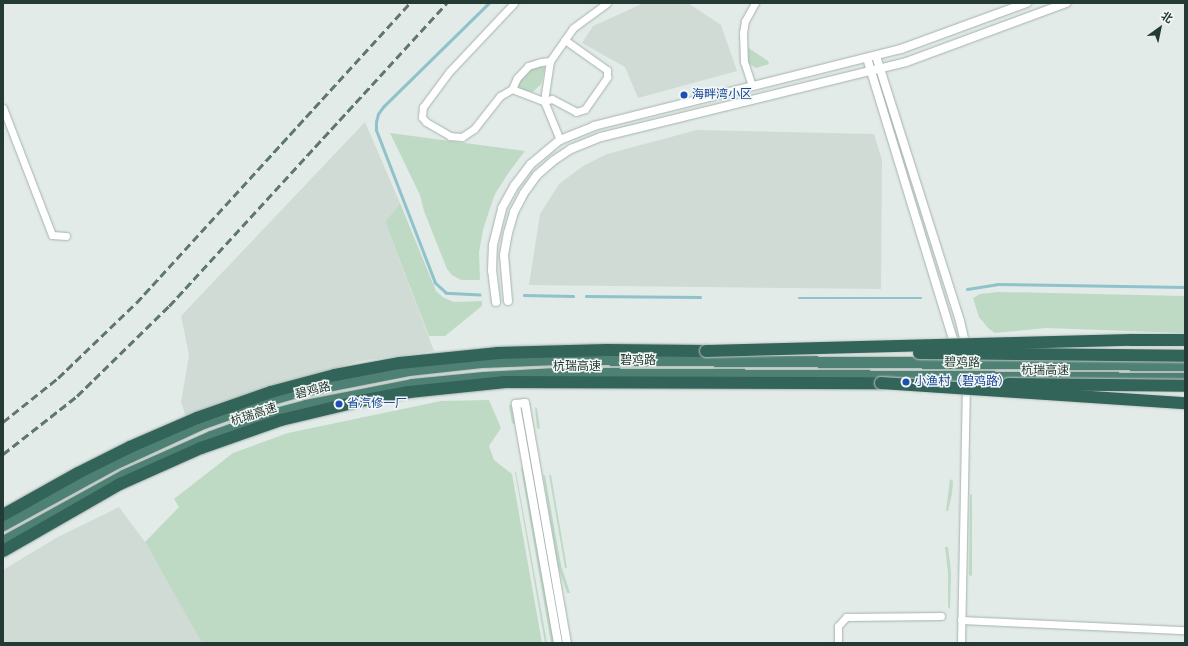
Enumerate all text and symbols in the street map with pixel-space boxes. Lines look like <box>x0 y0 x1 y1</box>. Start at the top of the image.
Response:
north arrow <box>1140 8 1180 48</box>
text: 北 <box>1159 9 1175 26</box>
place label: 海畔湾小区 <box>692 88 752 102</box>
marker: 海畔湾小区 <box>679 90 689 100</box>
street label: 碧鸡路 <box>620 354 656 368</box>
street label: 碧鸡路 <box>944 355 980 371</box>
street label: 杭瑞高速 <box>553 360 601 374</box>
street label: 杭瑞高速 <box>1021 363 1069 379</box>
place label: 小渔村（碧鸡路） <box>914 375 1010 389</box>
marker: 小渔村（碧鸡路） <box>901 377 911 387</box>
street label: 碧鸡路 <box>294 380 332 402</box>
place label: 省汽修一厂 <box>347 397 407 411</box>
marker: 省汽修一厂 <box>334 399 344 409</box>
street label: 杭瑞高速 <box>229 401 279 429</box>

